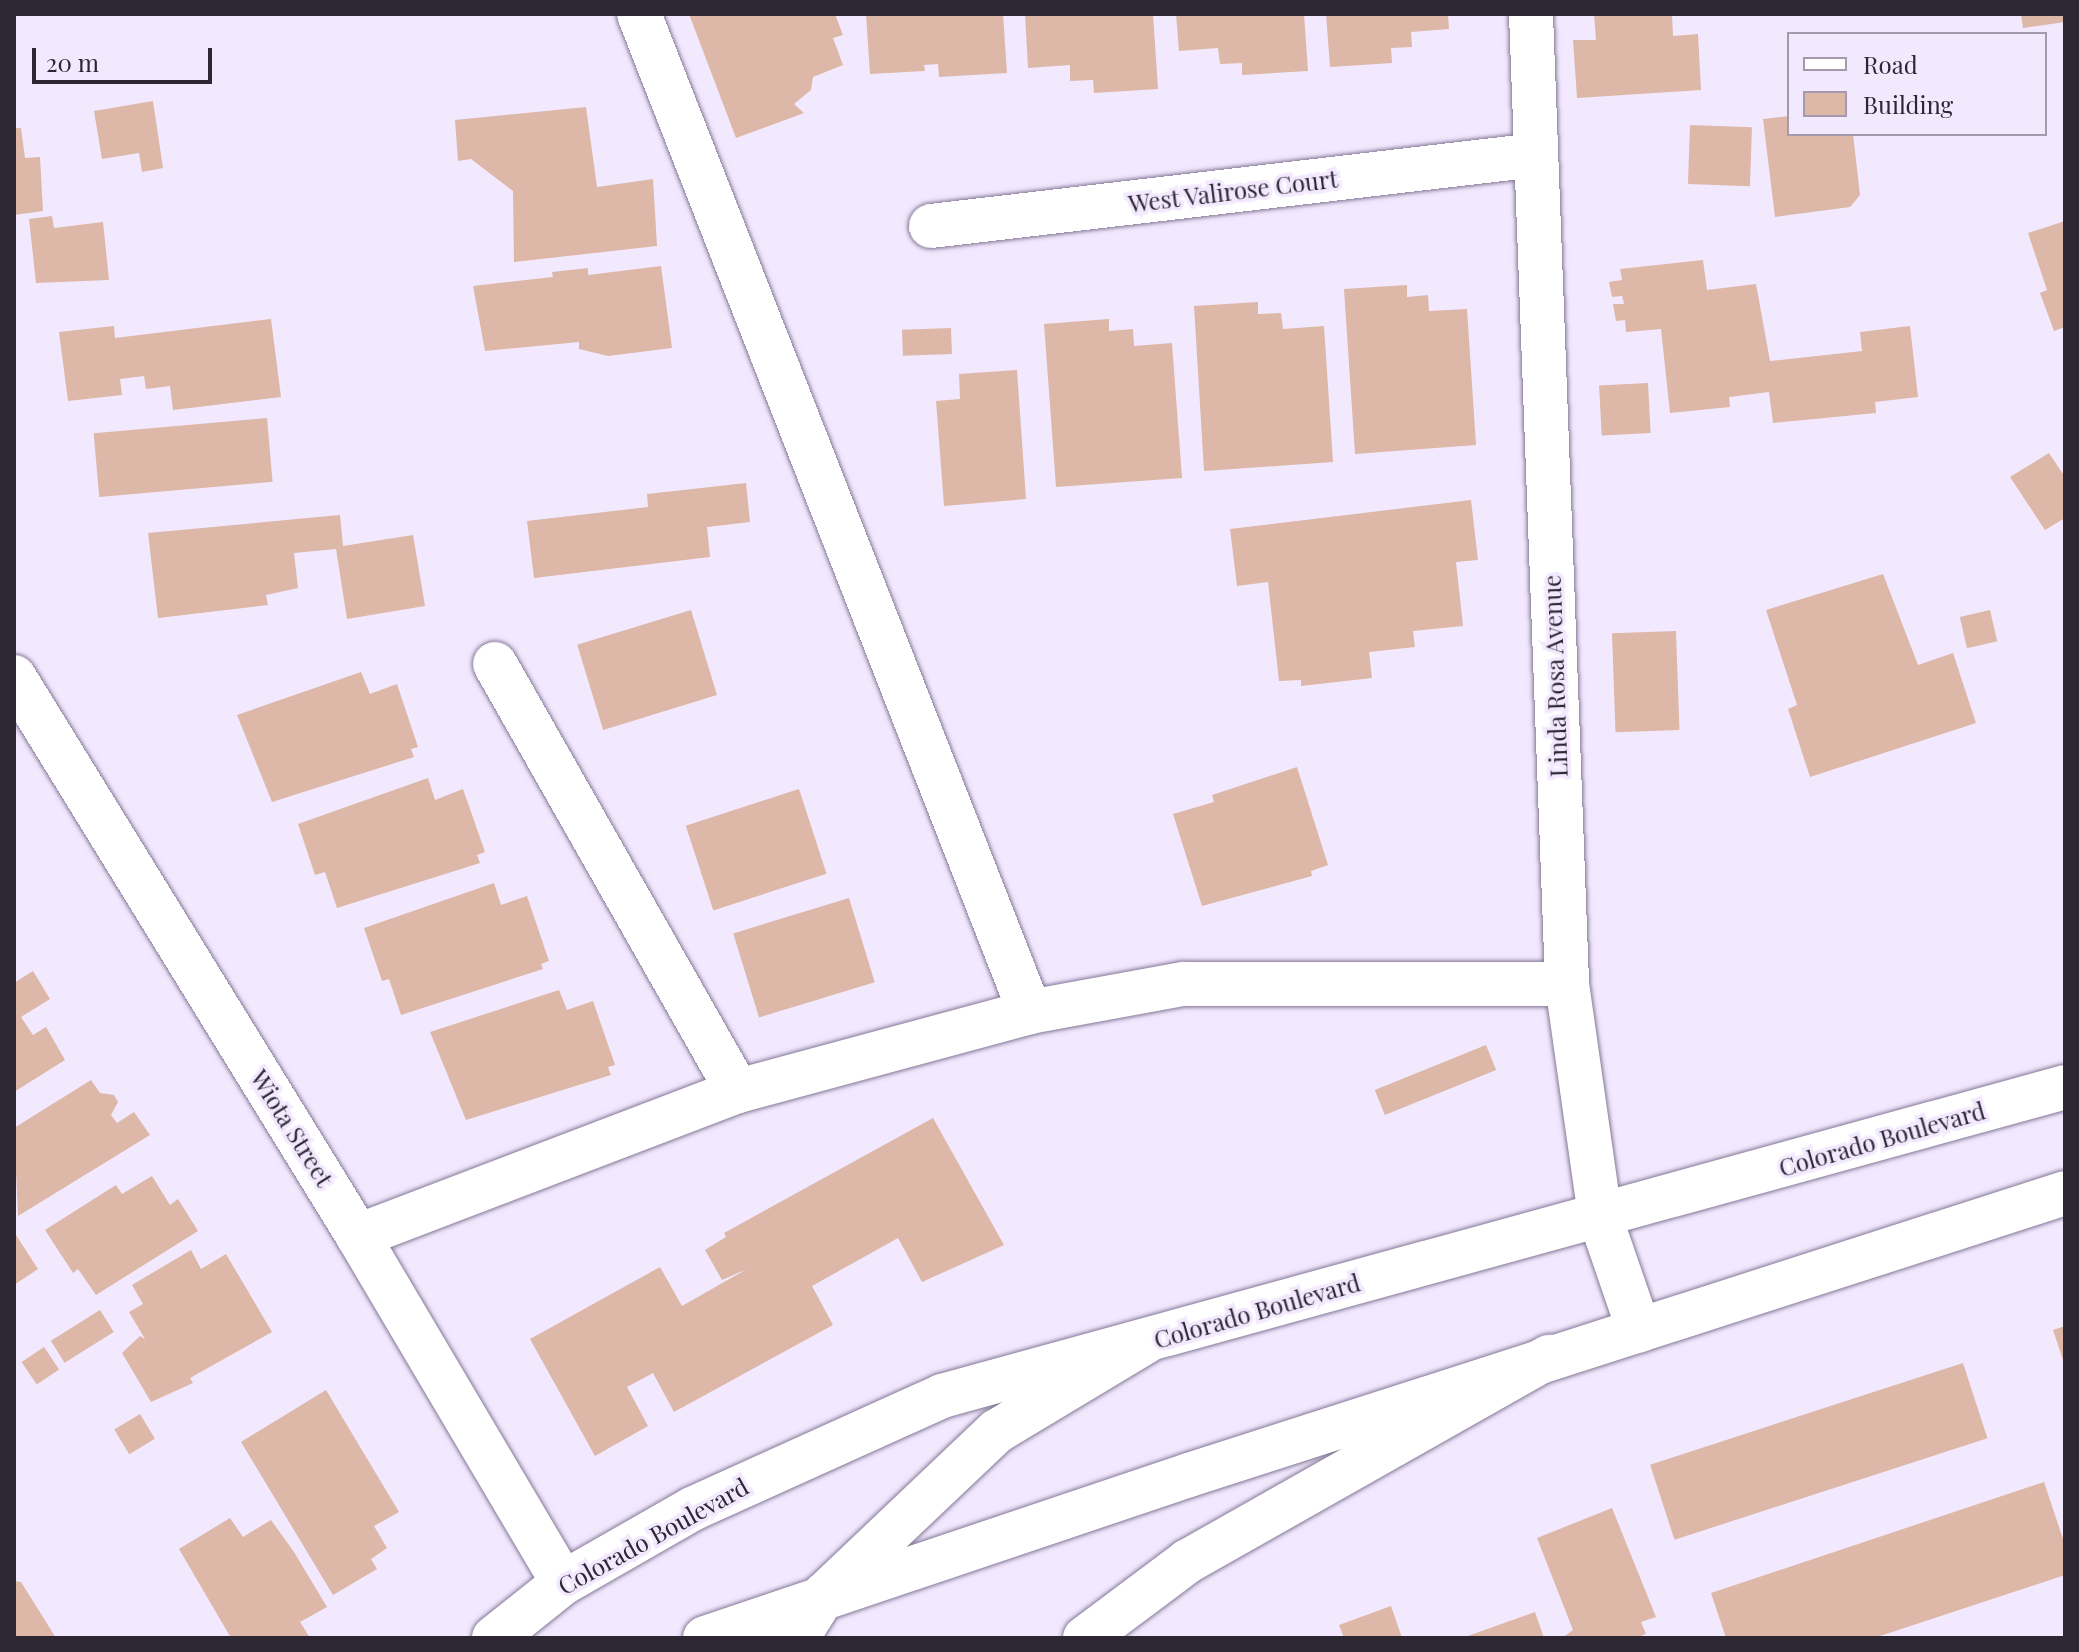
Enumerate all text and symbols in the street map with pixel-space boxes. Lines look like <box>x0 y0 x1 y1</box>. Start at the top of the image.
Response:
scale bar <box>36 32 216 82</box>
legend <box>1787 32 2047 136</box>
text: 20 m <box>46 46 99 78</box>
text: Road <box>1863 48 1918 80</box>
text: Building <box>1863 88 1953 120</box>
street label: West Valirose Court <box>1126 164 1340 218</box>
street label: Linda Rosa Avenue <box>1537 574 1573 778</box>
street label: Wiota Street <box>245 1064 339 1192</box>
street label: Colorado Boulevard <box>1776 1096 1988 1182</box>
street label: Colorado Boulevard <box>1151 1268 1363 1354</box>
street label: Colorado Boulevard <box>553 1472 753 1600</box>

